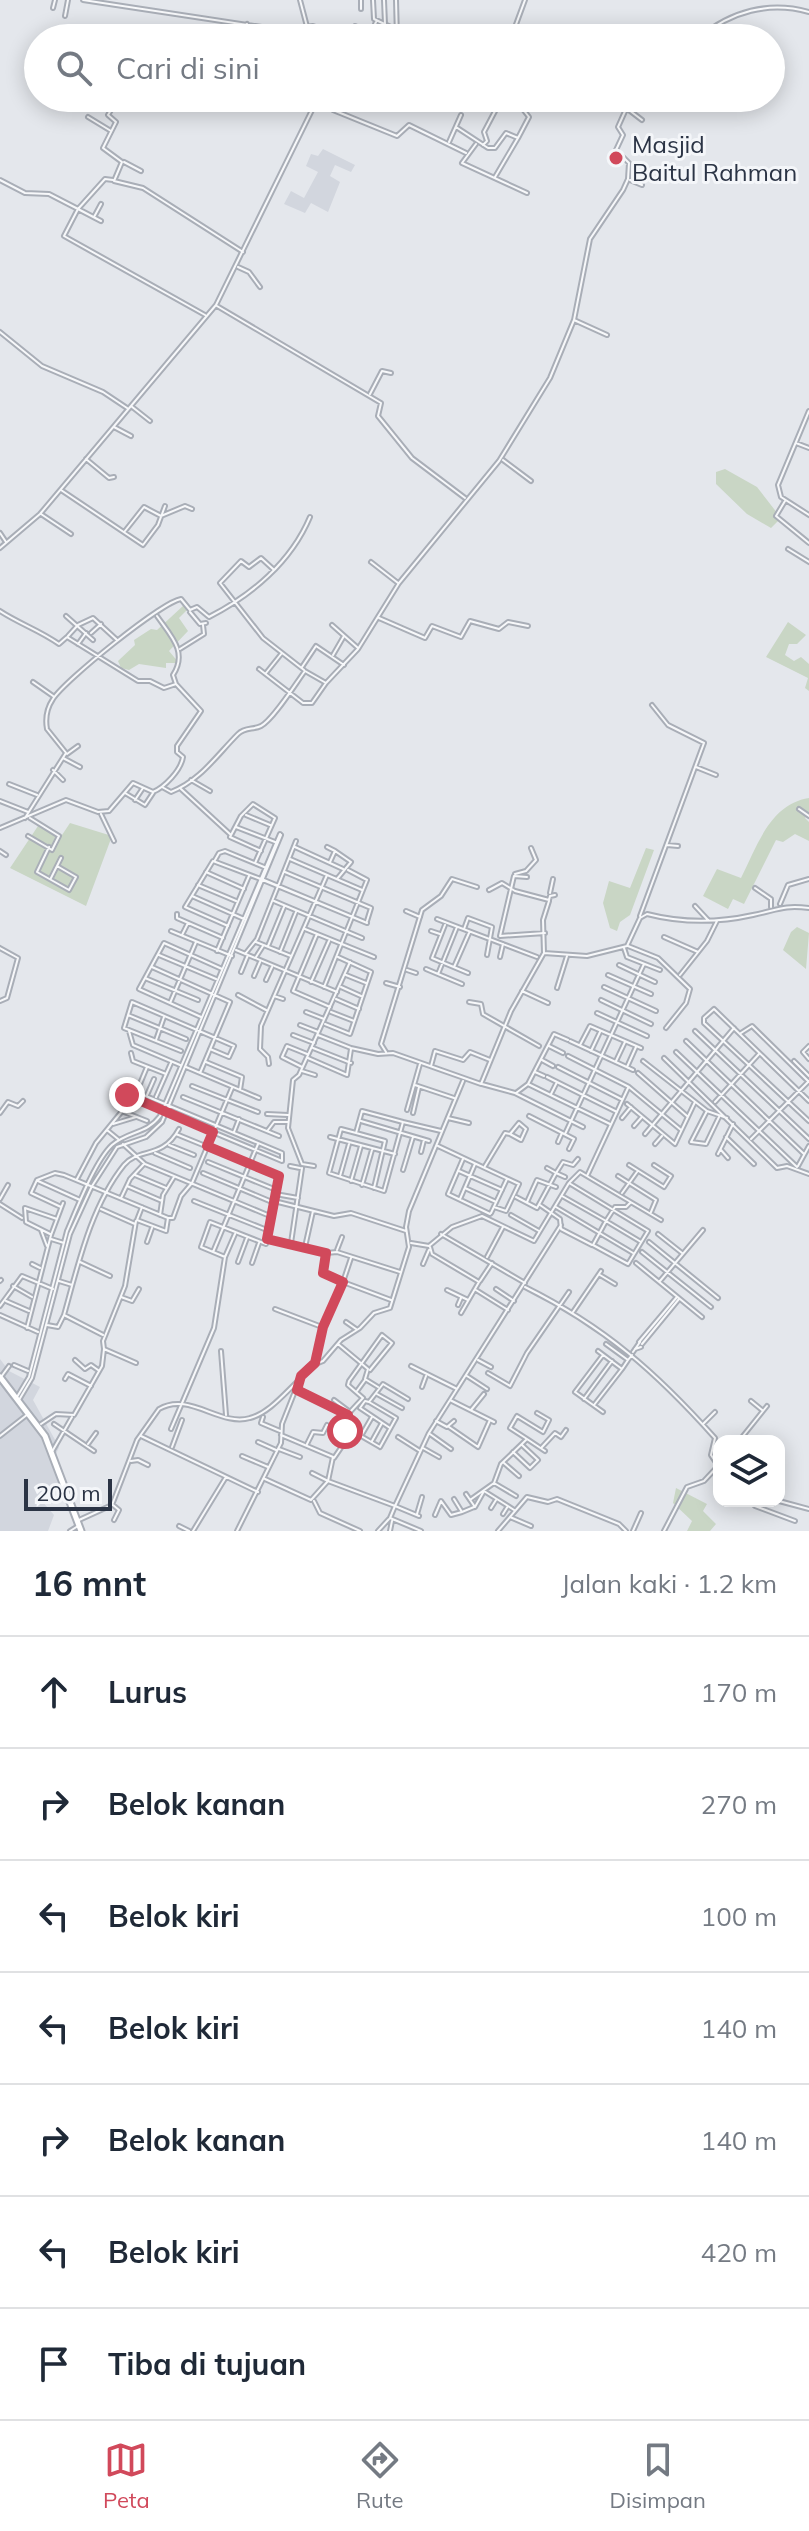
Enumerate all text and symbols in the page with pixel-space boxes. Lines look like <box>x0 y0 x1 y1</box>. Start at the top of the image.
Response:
search box <box>24 24 785 112</box>
icon: search <box>52 46 96 90</box>
text: Cari di sini <box>116 49 260 87</box>
place label: Masjid Baitul Rahman <box>632 129 797 187</box>
marker: Masjid Baitul Rahman <box>607 149 625 167</box>
route end <box>109 1077 145 1113</box>
route start <box>327 1413 363 1449</box>
map controls <box>713 1435 785 1507</box>
button: layers <box>713 1435 785 1507</box>
scale bar <box>24 1475 112 1511</box>
text: 200 m <box>36 1479 101 1507</box>
text: 16 mnt <box>32 1562 146 1605</box>
text: Jalan kaki · 1.2 km <box>561 1567 777 1600</box>
icon: ahead <box>32 1670 76 1714</box>
text: Lurus <box>108 1673 187 1711</box>
text: 170 m <box>701 1676 777 1709</box>
icon: right <box>32 1782 76 1826</box>
text: Belok kanan <box>108 1785 285 1823</box>
text: 270 m <box>701 1788 777 1821</box>
icon: left <box>32 1894 76 1938</box>
text: Belok kiri <box>108 1897 240 1935</box>
text: 100 m <box>701 1900 777 1933</box>
icon: left <box>32 2006 76 2050</box>
text: Belok kiri <box>108 2009 240 2047</box>
text: 140 m <box>701 2012 777 2045</box>
icon: right <box>32 2118 76 2162</box>
text: Belok kanan <box>108 2121 285 2159</box>
text: 140 m <box>701 2124 777 2157</box>
icon: left <box>32 2230 76 2274</box>
text: Belok kiri <box>108 2233 240 2271</box>
text: 420 m <box>701 2236 777 2269</box>
icon: arrive <box>32 2342 76 2386</box>
text: Tiba di tujuan <box>108 2345 306 2383</box>
tab: Peta <box>103 2438 150 2514</box>
tab: Rute <box>356 2438 403 2514</box>
tab: Disimpan <box>610 2438 706 2514</box>

